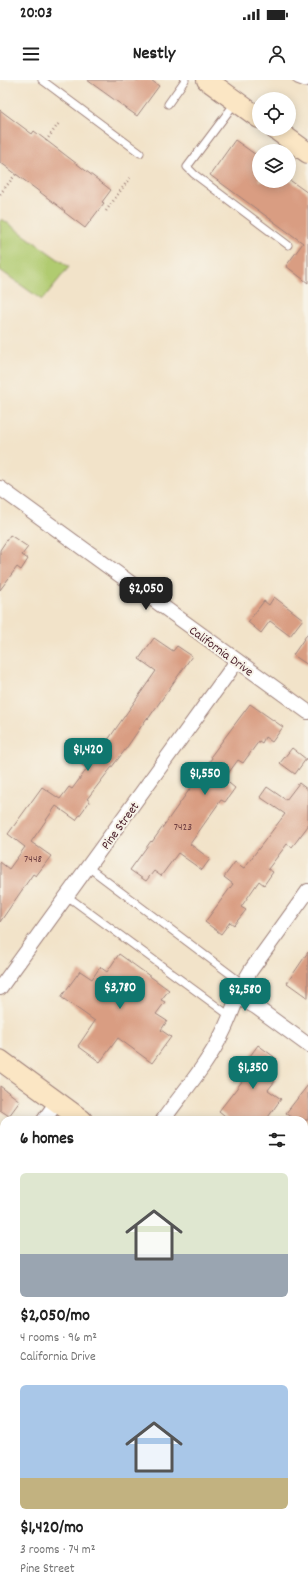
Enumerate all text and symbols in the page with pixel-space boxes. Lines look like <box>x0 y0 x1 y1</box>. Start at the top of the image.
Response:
text: 20:03 <box>20 3 52 25</box>
text: Nestly <box>133 42 175 67</box>
icon: menu <box>20 43 42 65</box>
icon: person <box>266 43 288 65</box>
map controls <box>252 92 296 188</box>
button: locate <box>252 92 296 136</box>
button: layers <box>252 144 296 188</box>
pin: $2,050 <box>113 577 179 611</box>
text: $2,050 <box>129 580 163 599</box>
street label: California Drive <box>184 622 257 682</box>
pin: $1,420 <box>55 738 121 772</box>
text: $1,420 <box>73 741 103 760</box>
pin: $1,550 <box>172 762 238 796</box>
text: $1,550 <box>189 765 221 784</box>
street label: Pine Street <box>97 799 145 854</box>
house number: 7423 <box>174 820 192 836</box>
house number: 7448 <box>24 852 42 868</box>
pin: $3,780 <box>87 976 153 1010</box>
pin: $2,580 <box>212 978 278 1012</box>
text: $3,780 <box>104 979 136 998</box>
text: $2,580 <box>228 981 262 1000</box>
pin: $1,350 <box>220 1056 286 1090</box>
text: $1,350 <box>238 1059 268 1078</box>
text: 6 homes <box>20 1128 74 1152</box>
icon: filters <box>266 1129 288 1151</box>
icon: home <box>118 1199 190 1271</box>
text: $2,050/mo <box>20 1305 90 1329</box>
text: 4 rooms · 96 m² <box>20 1329 97 1348</box>
text: California Drive <box>20 1348 96 1367</box>
icon: home <box>118 1411 190 1483</box>
text: $1,420/mo <box>20 1517 83 1541</box>
text: 3 rooms · 74 m² <box>20 1541 96 1560</box>
text: Pine Street <box>20 1560 75 1579</box>

